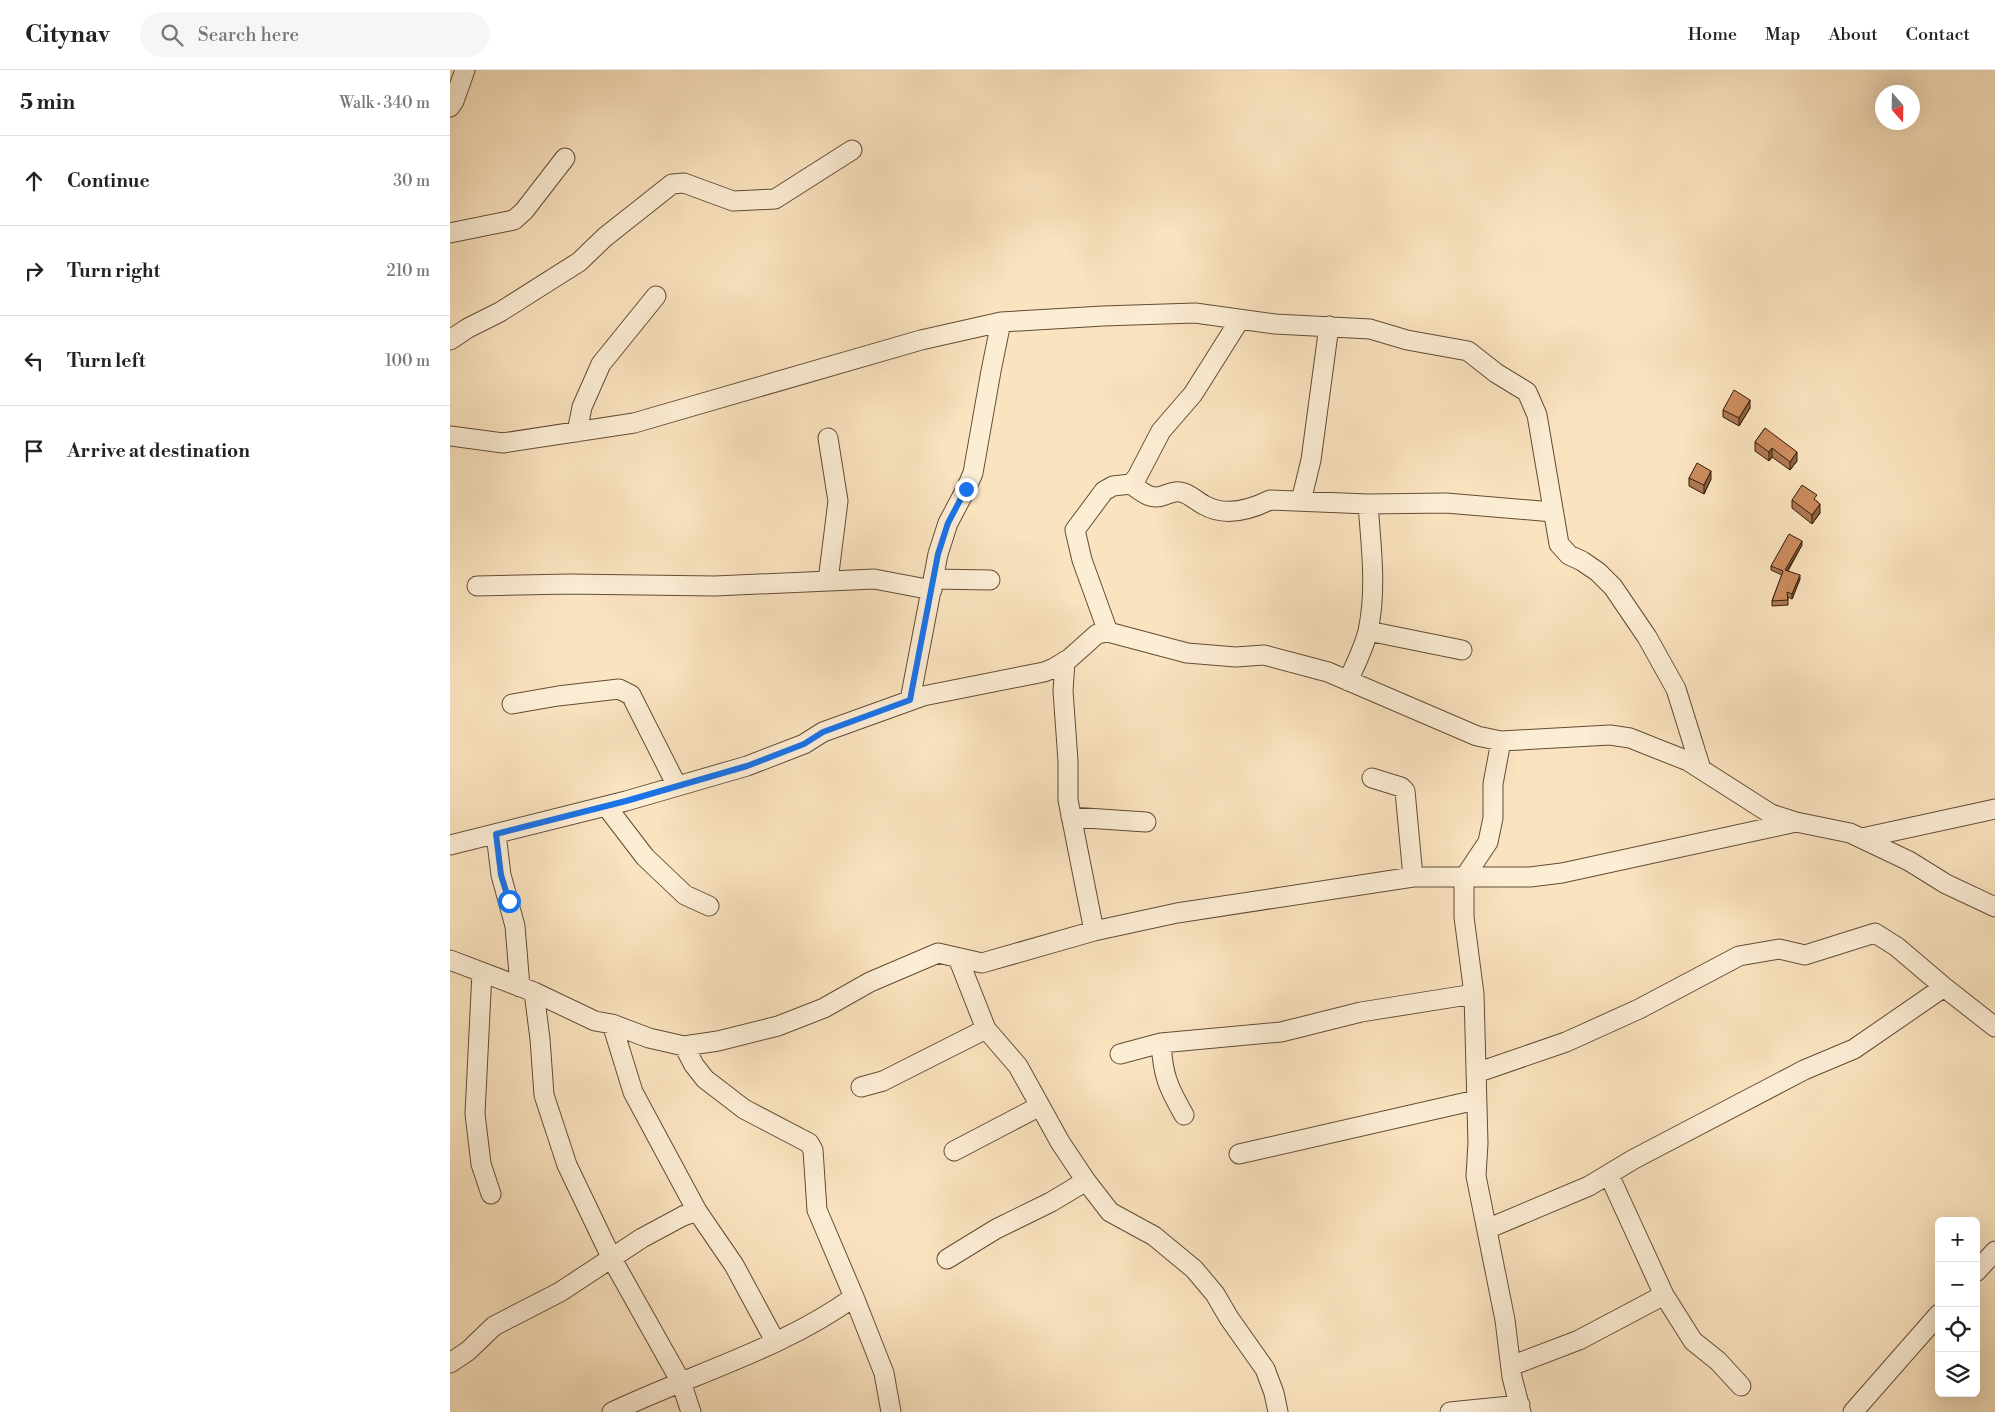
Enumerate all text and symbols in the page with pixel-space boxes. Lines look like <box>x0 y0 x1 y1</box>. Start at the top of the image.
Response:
search box <box>140 12 490 57</box>
text: Citynav <box>25 20 110 50</box>
icon: search <box>158 21 186 49</box>
text: Search here <box>198 23 299 47</box>
text: Home <box>1688 23 1737 46</box>
text: Map <box>1765 23 1801 46</box>
text: About <box>1829 23 1878 46</box>
text: Contact <box>1906 23 1970 46</box>
north arrow <box>1875 85 1920 130</box>
text: 5 min <box>20 90 75 116</box>
text: Walk · 340 m <box>340 93 430 113</box>
icon: ahead <box>20 167 48 195</box>
text: Continue <box>67 169 150 193</box>
text: 30 m <box>393 171 430 191</box>
icon: right <box>20 257 48 285</box>
text: Turn right <box>67 259 160 283</box>
text: 210 m <box>386 261 430 281</box>
icon: left <box>20 347 48 375</box>
text: Turn left <box>67 349 146 373</box>
text: 100 m <box>385 351 430 371</box>
icon: arrive <box>20 437 48 465</box>
text: Arrive at destination <box>67 439 250 463</box>
route end <box>955 478 978 501</box>
route start <box>498 890 521 913</box>
map controls <box>1935 1217 1980 1397</box>
button: + <box>1935 1217 1980 1262</box>
button: − <box>1935 1262 1980 1307</box>
button: locate <box>1935 1307 1980 1352</box>
button: layers <box>1935 1352 1980 1397</box>

